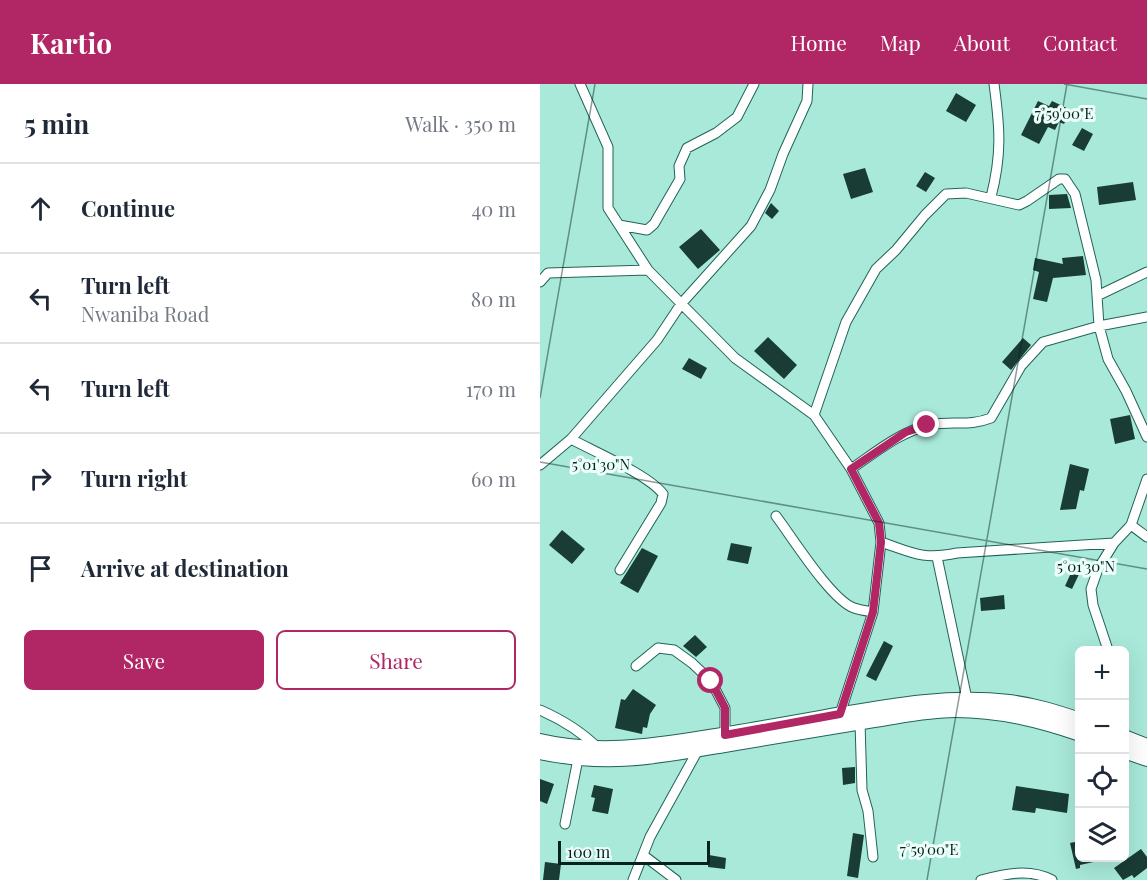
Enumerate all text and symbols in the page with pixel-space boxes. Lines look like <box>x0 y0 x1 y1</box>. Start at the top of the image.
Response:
text: Kartio <box>30 24 112 61</box>
text: Home <box>791 28 847 56</box>
text: Map <box>880 28 921 56</box>
text: About <box>954 28 1010 56</box>
text: Contact <box>1043 28 1117 56</box>
text: 7°59'00"E <box>1035 103 1093 123</box>
text: 5 min <box>24 106 89 141</box>
text: Walk · 350 m <box>405 110 516 137</box>
icon: ahead <box>24 192 57 225</box>
text: Continue <box>81 193 175 223</box>
text: 40 m <box>471 195 516 222</box>
text: Turn left <box>81 270 170 300</box>
icon: left <box>24 282 57 315</box>
text: 80 m <box>471 285 516 312</box>
text: Nwaniba Road <box>81 300 209 327</box>
icon: left <box>24 372 57 405</box>
text: Turn left <box>81 373 170 403</box>
text: 170 m <box>466 375 516 402</box>
route end <box>913 411 939 437</box>
text: 5°01'30"N <box>572 454 631 474</box>
icon: right <box>24 462 57 495</box>
text: Turn right <box>81 463 187 493</box>
text: 60 m <box>471 465 516 492</box>
icon: arrive <box>24 552 57 585</box>
text: Arrive at destination <box>81 553 289 583</box>
text: 5°01'30"N <box>1057 556 1116 576</box>
button: Save <box>24 630 264 690</box>
button: Share <box>276 630 516 690</box>
map controls <box>1075 646 1129 862</box>
button: + <box>1075 646 1129 700</box>
route start <box>697 667 723 693</box>
button: − <box>1075 700 1129 754</box>
button: locate <box>1075 754 1129 808</box>
button: layers <box>1075 808 1129 862</box>
scale bar <box>558 838 710 866</box>
text: 7°59'00"E <box>900 839 958 859</box>
text: 100 m <box>567 841 610 862</box>

